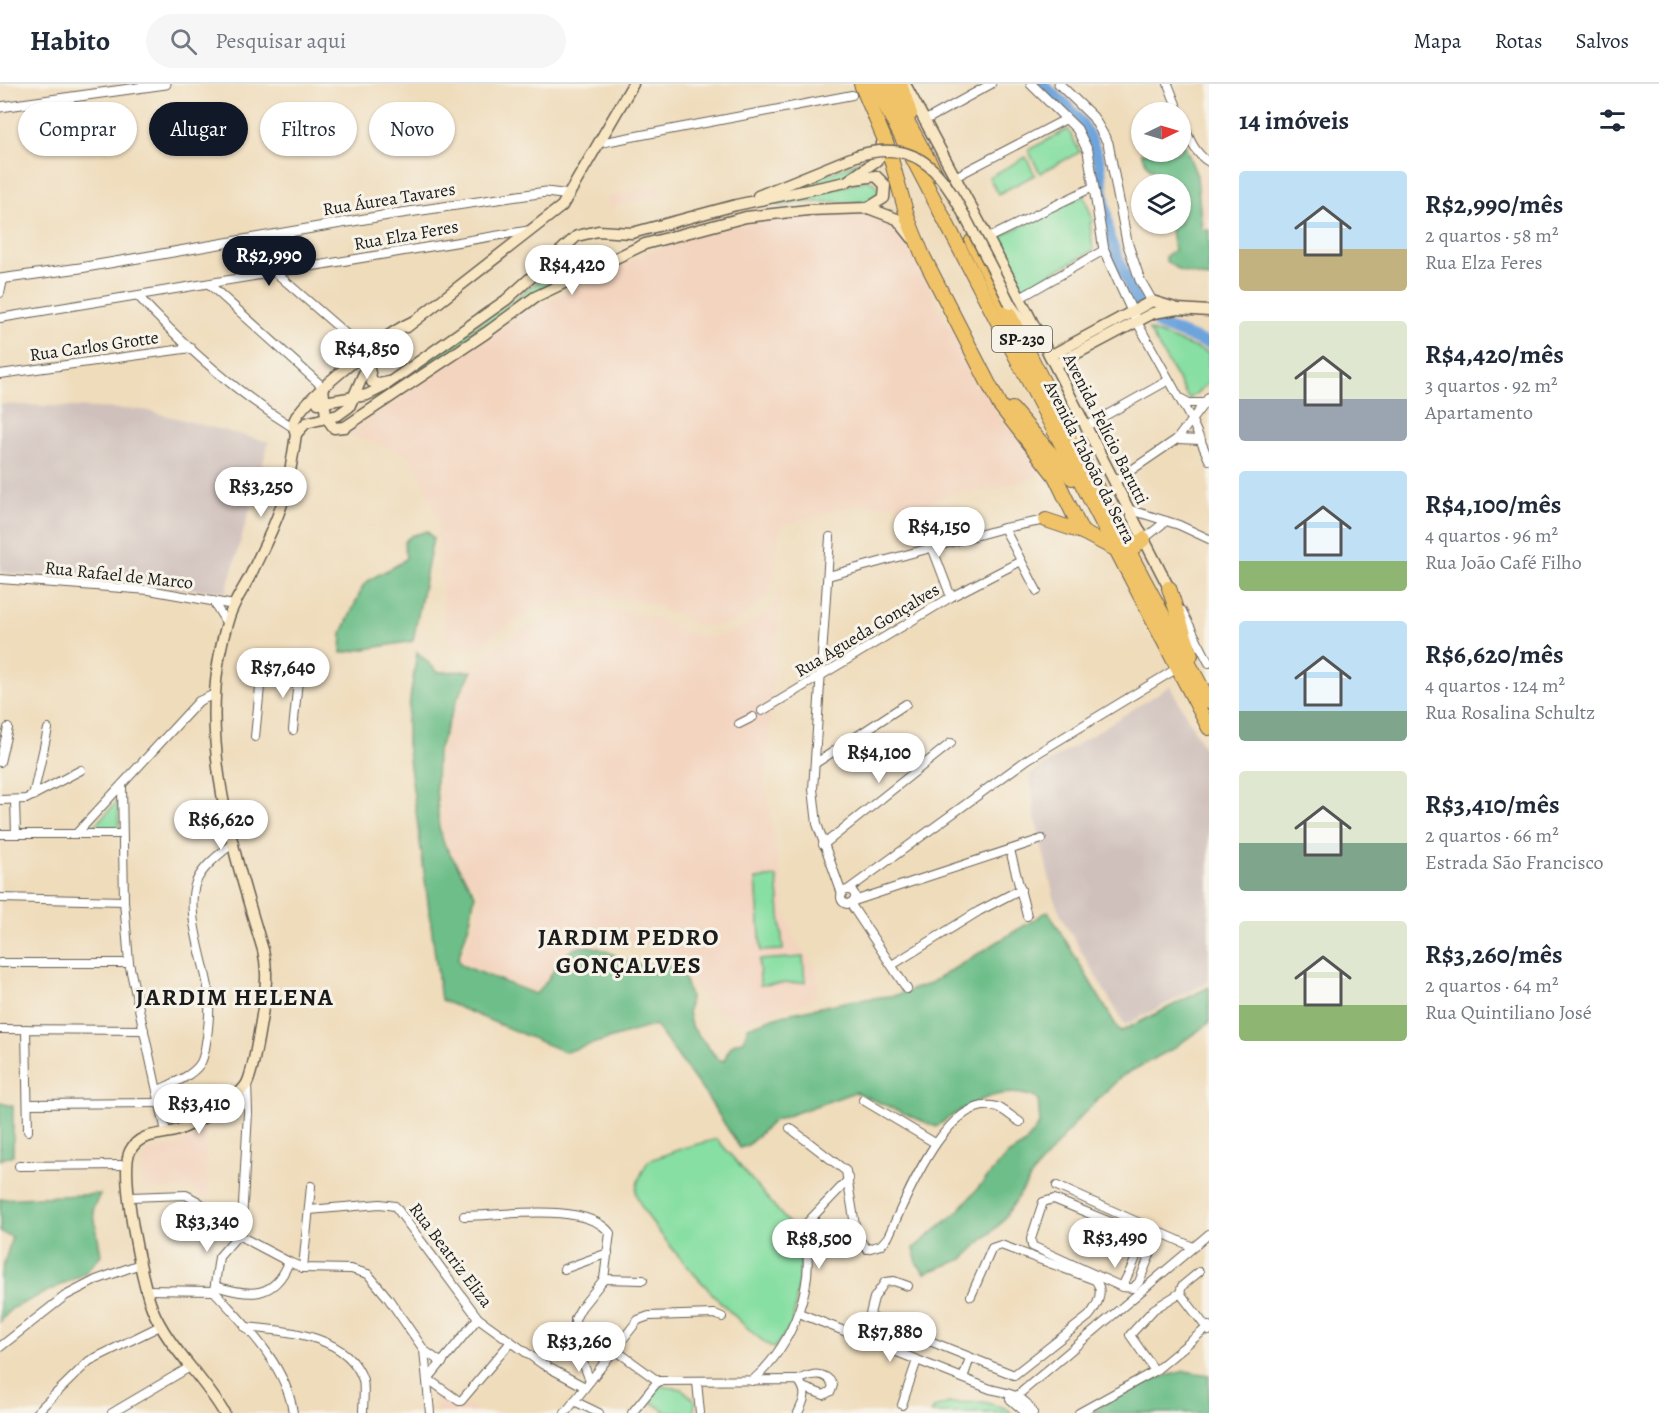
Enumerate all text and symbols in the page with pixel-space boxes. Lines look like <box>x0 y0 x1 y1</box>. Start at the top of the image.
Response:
search box <box>146 14 566 68</box>
text: Habito <box>30 22 110 60</box>
icon: search <box>167 25 200 58</box>
text: Pesquisar aqui <box>215 26 346 56</box>
text: Mapa <box>1413 27 1462 55</box>
text: Rotas <box>1495 27 1542 55</box>
text: Salvos <box>1575 27 1629 55</box>
chip: Comprar <box>18 102 137 156</box>
chip: Alugar <box>149 102 248 156</box>
chip: Filtros <box>260 102 357 156</box>
chip: Novo <box>369 102 455 156</box>
north arrow <box>1131 102 1191 162</box>
map controls <box>1131 102 1191 234</box>
text: 14 imóveis <box>1239 103 1349 138</box>
icon: filters <box>1596 104 1629 137</box>
button: layers <box>1131 174 1191 234</box>
street label: Rua Áurea Tavares <box>321 177 457 221</box>
text: R$2,990/mês <box>1425 187 1563 222</box>
icon: home <box>1287 195 1359 267</box>
street label: Rua Elza Feres <box>352 214 460 256</box>
text: 2 quartos · 58 m² <box>1425 222 1559 249</box>
pin: R$2,990 <box>214 236 324 287</box>
text: R$2,990 <box>236 242 302 269</box>
pin: R$4,420 <box>517 245 627 296</box>
text: Rua Elza Feres <box>1425 249 1543 276</box>
text: R$4,420 <box>539 251 605 278</box>
street label: Rua Carlos Grotte <box>28 325 160 367</box>
road number: SP-230 <box>992 326 1052 352</box>
pin: R$4,850 <box>312 329 422 380</box>
text: R$4,850 <box>334 335 400 362</box>
text: R$4,420/mês <box>1425 337 1564 372</box>
icon: home <box>1287 345 1359 417</box>
street label: Avenida Felício Barutti <box>1057 349 1154 509</box>
text: 3 quartos · 92 m² <box>1425 372 1558 399</box>
street label: Avenida Taboão da Serra <box>1038 376 1142 548</box>
text: Apartamento <box>1425 399 1533 426</box>
pin: R$3,250 <box>206 467 316 518</box>
text: R$3,250 <box>229 473 293 500</box>
text: R$4,100/mês <box>1425 487 1561 522</box>
icon: home <box>1287 495 1359 567</box>
pin: R$4,150 <box>884 507 994 558</box>
text: R$4,150 <box>908 513 970 540</box>
text: 4 quartos · 96 m² <box>1425 522 1558 549</box>
text: Rua João Café Filho <box>1425 549 1582 576</box>
street label: Rua Rafael de Marco <box>44 555 194 595</box>
street label: Rua Agueda Gonçalves <box>790 577 944 683</box>
text: R$6,620/mês <box>1425 637 1564 672</box>
icon: home <box>1287 645 1359 717</box>
pin: R$7,640 <box>228 648 338 699</box>
text: R$7,640 <box>251 654 315 681</box>
text: 4 quartos · 124 m² <box>1425 672 1565 699</box>
text: Rua Rosalina Schultz <box>1425 699 1595 726</box>
pin: R$4,100 <box>824 733 934 784</box>
text: R$4,100 <box>847 739 911 766</box>
text: R$3,410/mês <box>1425 787 1560 822</box>
icon: home <box>1287 795 1359 867</box>
pin: R$6,620 <box>166 800 276 851</box>
text: R$6,620 <box>188 806 254 833</box>
text: 2 quartos · 66 m² <box>1425 822 1559 849</box>
text: Estrada São Francisco <box>1425 849 1604 876</box>
district label: JARDIM PEDRO GONÇALVES <box>538 921 720 981</box>
text: R$3,260/mês <box>1425 937 1563 972</box>
icon: home <box>1287 945 1359 1017</box>
text: 2 quartos · 64 m² <box>1425 972 1559 999</box>
district label: JARDIM HELENA <box>136 981 334 1013</box>
text: Rua Quintiliano José <box>1425 999 1592 1026</box>
pin: R$3,410 <box>144 1084 254 1135</box>
text: R$3,410 <box>168 1090 230 1117</box>
street label: Rua Beatriz Eliza <box>404 1198 499 1313</box>
pin: R$3,340 <box>152 1202 262 1253</box>
text: R$3,340 <box>175 1208 239 1235</box>
pin: R$3,490 <box>1060 1218 1170 1269</box>
pin: R$8,500 <box>764 1219 874 1270</box>
text: R$3,490 <box>1083 1224 1147 1251</box>
text: R$8,500 <box>786 1225 852 1252</box>
pin: R$7,880 <box>835 1312 945 1363</box>
text: R$7,880 <box>857 1318 923 1345</box>
pin: R$3,260 <box>524 1322 634 1373</box>
text: R$3,260 <box>546 1328 612 1355</box>

